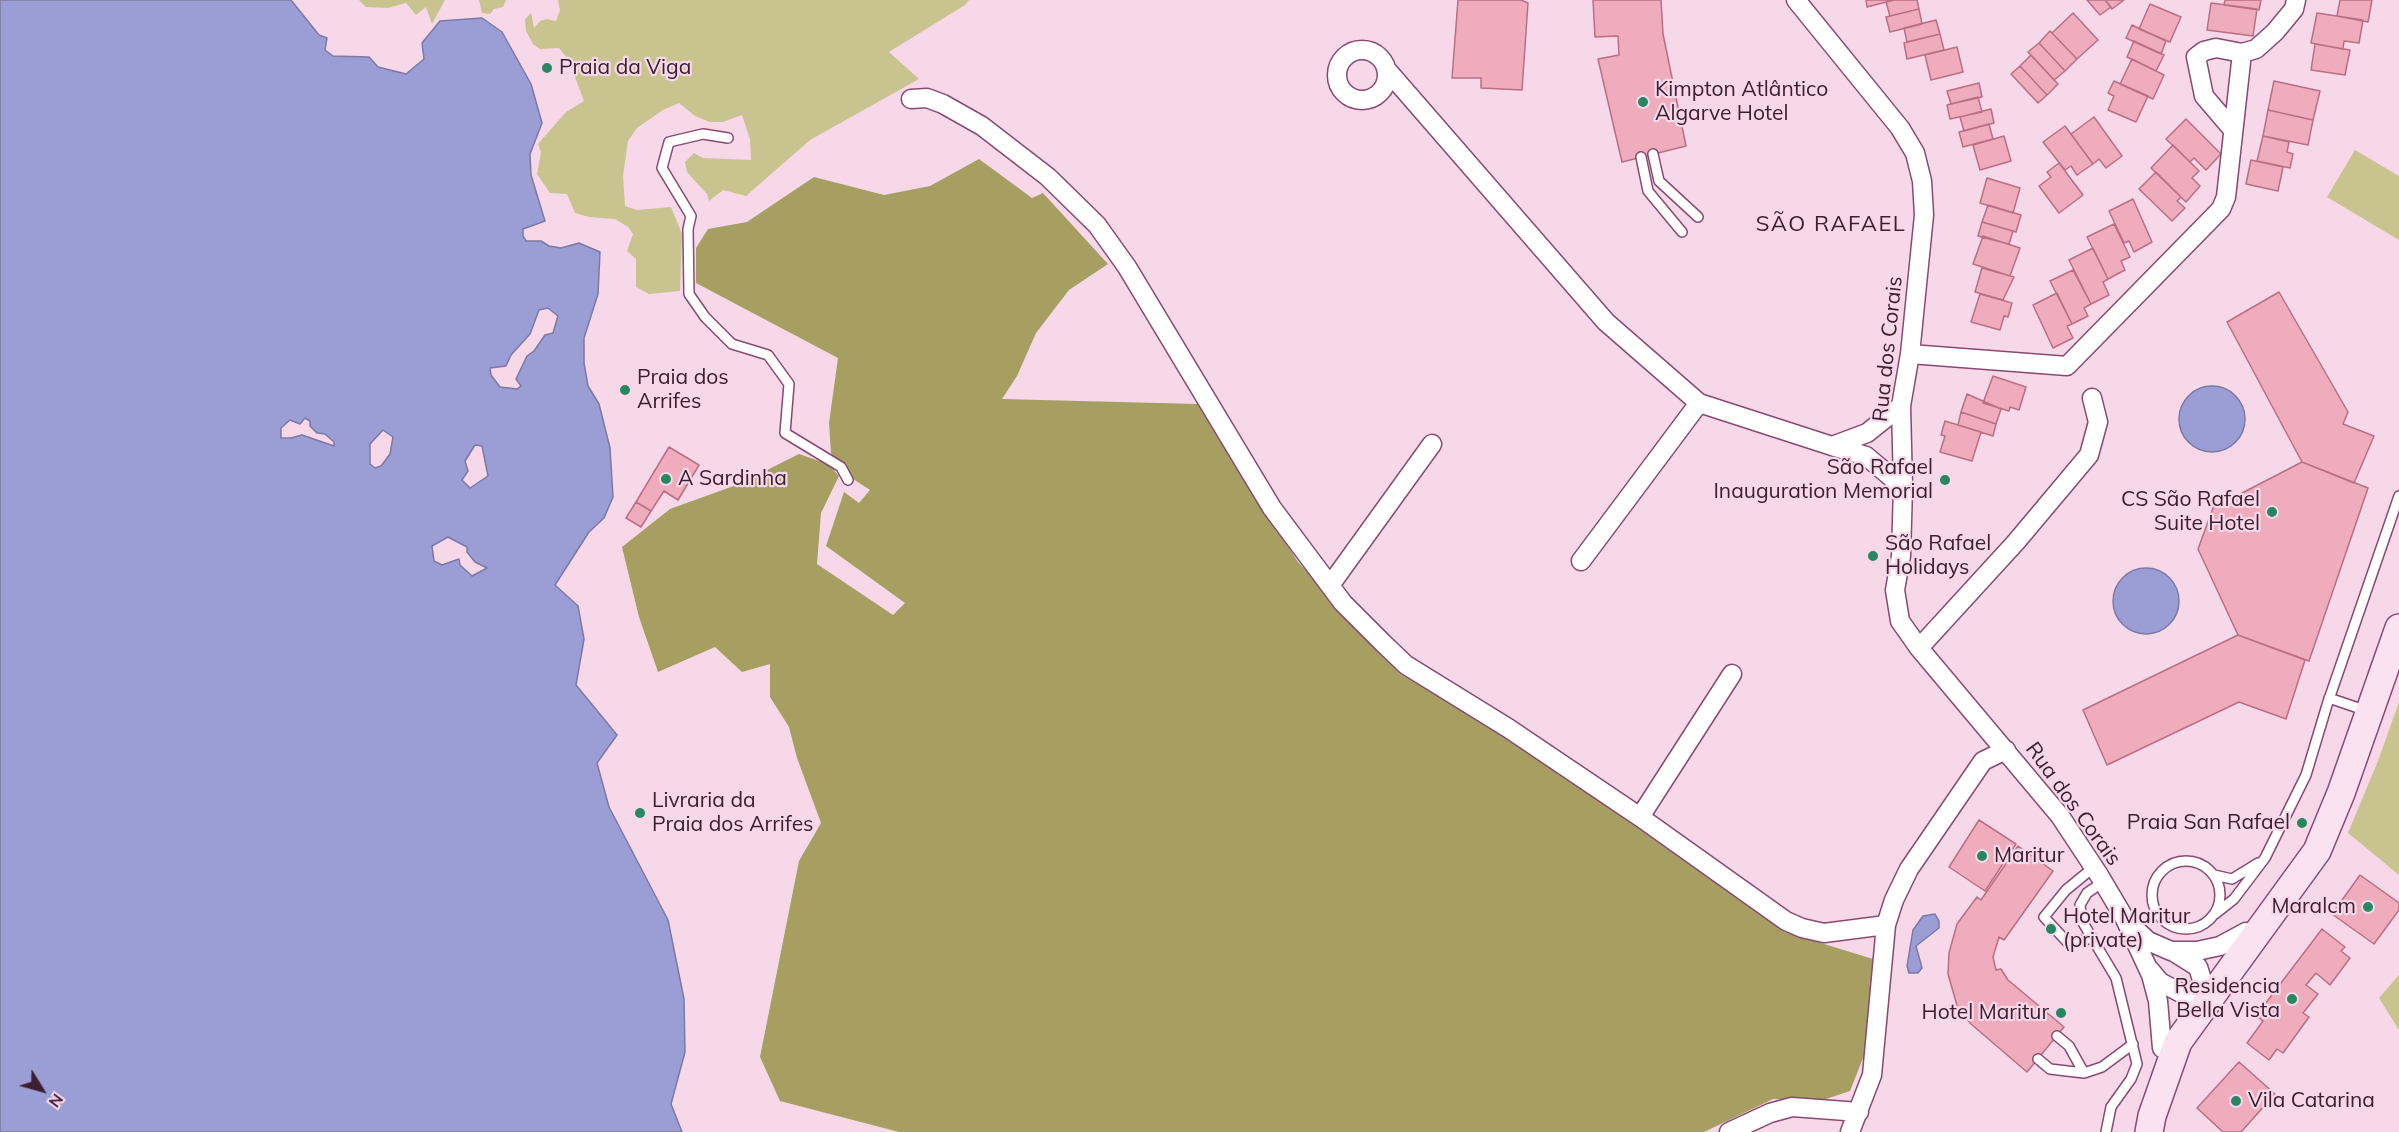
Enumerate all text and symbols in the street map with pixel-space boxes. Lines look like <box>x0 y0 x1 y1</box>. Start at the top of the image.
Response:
place label: Praia da Viga <box>559 55 691 81</box>
marker: Praia da Viga <box>540 61 554 75</box>
place label: Kimpton Atlântico Algarve Hotel <box>1655 77 1828 127</box>
marker: Kimpton Atlântico Algarve Hotel <box>1636 95 1650 109</box>
district label: SÃO RAFAEL <box>1756 211 1906 237</box>
street label: Rua dos Corais <box>1868 275 1908 423</box>
place label: Praia dos Arrifes <box>637 365 729 415</box>
marker: Praia dos Arrifes <box>618 383 632 397</box>
place label: São Rafael Inauguration Memorial <box>1713 455 1933 505</box>
place label: A Sardinha <box>678 466 787 492</box>
marker: A Sardinha <box>659 472 673 486</box>
marker: São Rafael Inauguration Memorial <box>1938 473 1952 487</box>
place label: CS São Rafael Suite Hotel <box>2121 487 2260 537</box>
marker: CS São Rafael Suite Hotel <box>2265 505 2279 519</box>
place label: São Rafael Holidays <box>1885 531 1991 581</box>
marker: São Rafael Holidays <box>1866 549 1880 563</box>
street label: Rua dos Corais <box>2020 737 2126 871</box>
place label: Livraria da Praia dos Arrifes <box>652 788 813 838</box>
marker: Livraria da Praia dos Arrifes <box>633 806 647 820</box>
place label: Praia San Rafael <box>2127 810 2290 836</box>
marker: Praia San Rafael <box>2295 816 2309 830</box>
place label: Maritur <box>1994 843 2064 869</box>
marker: Maritur <box>1975 849 1989 863</box>
place label: Maralcm <box>2271 894 2356 920</box>
marker: Maralcm <box>2361 900 2375 914</box>
place label: Hotel Maritur (private) <box>2063 904 2190 954</box>
marker: Hotel Maritur (private) <box>2044 922 2058 936</box>
place label: Residencia Bella Vista <box>2175 974 2280 1024</box>
marker: Residencia Bella Vista <box>2285 992 2299 1006</box>
place label: Hotel Maritur <box>1922 1000 2049 1026</box>
marker: Hotel Maritur <box>2054 1006 2068 1020</box>
north arrow <box>12 1060 72 1120</box>
place label: Vila Catarina <box>2248 1088 2375 1114</box>
text: N <box>45 1090 68 1112</box>
marker: Vila Catarina <box>2229 1094 2243 1108</box>

